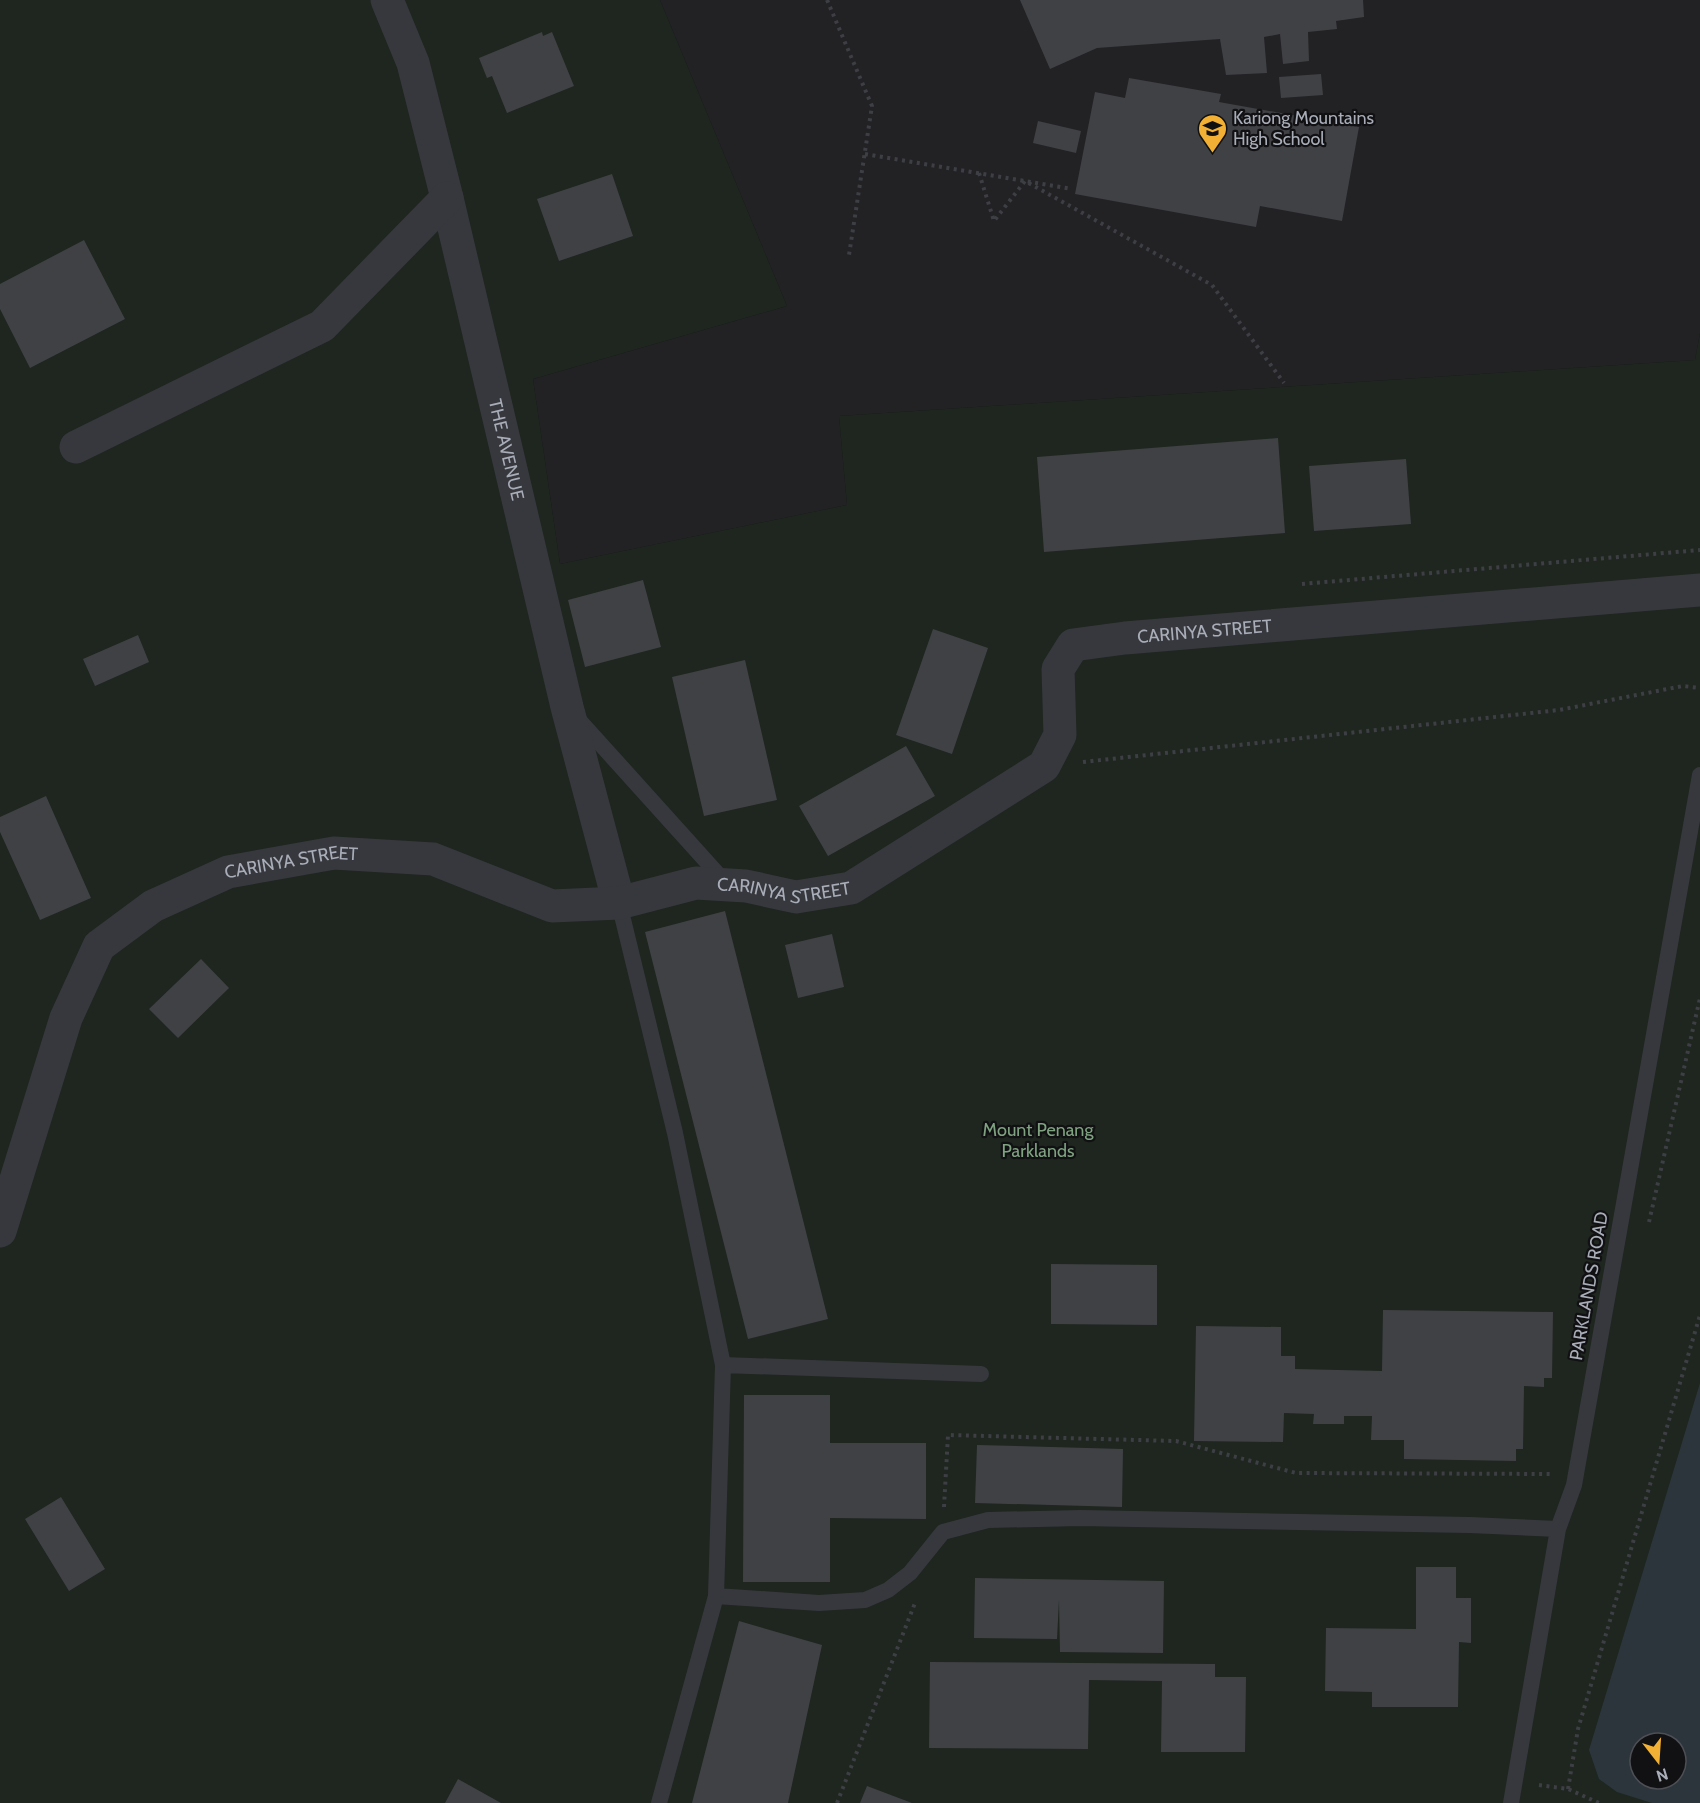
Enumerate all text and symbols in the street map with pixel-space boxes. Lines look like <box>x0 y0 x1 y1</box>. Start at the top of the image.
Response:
place label: Kariong Mountains High School <box>1233 107 1374 150</box>
school or university icon: Kariong Mountains High School <box>1196 112 1228 154</box>
street label: THE AVENUE <box>484 397 529 503</box>
street label: CARINYA STREET <box>1136 615 1273 648</box>
street label: CARINYA STREET <box>223 841 359 883</box>
street label: CARINYA STREET <box>717 873 853 909</box>
park label: Mount Penang Parklands <box>983 1119 1094 1162</box>
street label: PARKLANDS ROAD <box>1565 1210 1613 1362</box>
north arrow <box>1628 1731 1688 1791</box>
text: N <box>1654 1764 1670 1786</box>

